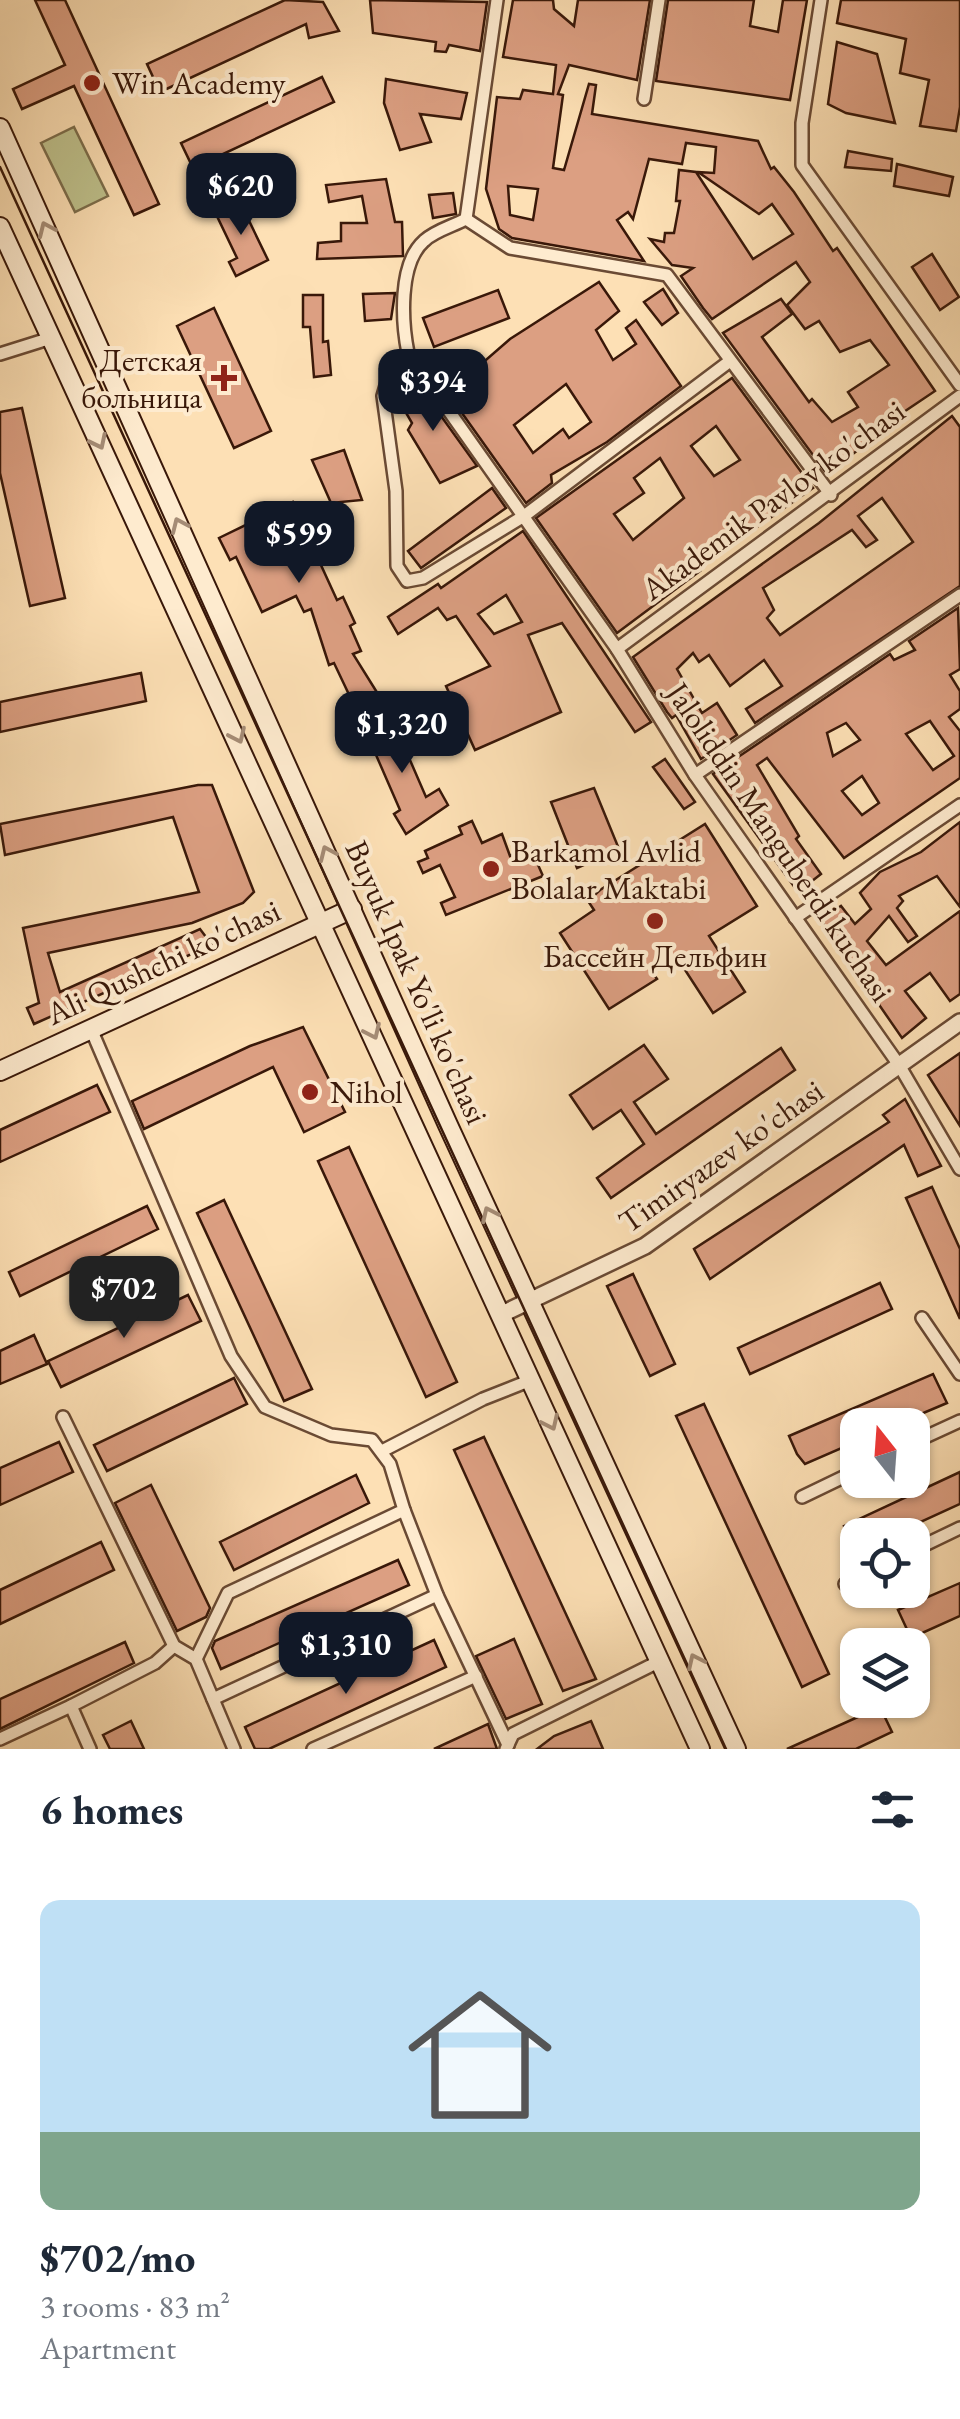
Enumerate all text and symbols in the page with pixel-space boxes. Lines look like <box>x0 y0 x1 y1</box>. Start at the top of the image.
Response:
place label: Win Academy <box>112 62 287 104</box>
marker: Win Academy <box>81 72 103 94</box>
pin: $620 <box>182 153 300 238</box>
text: $620 <box>208 164 274 206</box>
one-way arrow <box>38 221 58 239</box>
place label: Детская больница <box>81 339 202 418</box>
pin: $394 <box>374 349 492 434</box>
text: $394 <box>400 360 466 402</box>
marker: Детская больница <box>211 365 237 391</box>
street label: Akademik Pavlov ko'chasi <box>632 390 913 610</box>
one-way arrow <box>87 432 106 450</box>
pin: $599 <box>240 501 358 586</box>
text: $599 <box>266 512 332 554</box>
one-way arrow <box>171 517 191 535</box>
street label: Jaloliddin Manguberdi kuchasi <box>656 672 903 1010</box>
pin: $1,320 <box>321 691 483 776</box>
text: $1,320 <box>357 702 447 744</box>
one-way arrow <box>225 726 245 744</box>
place label: Barkamol Avlid Bolalar Maktabi <box>511 830 706 909</box>
street label: Buyuk Ipak Yo'li ko'chasi <box>336 834 499 1131</box>
one-way arrow <box>319 845 339 863</box>
marker: Barkamol Avlid Bolalar Maktabi <box>480 858 502 880</box>
street label: Ali Qushchi ko'chasi <box>38 889 287 1035</box>
marker: Бассейн Дельфин <box>644 910 666 932</box>
place label: Бассейн Дельфин <box>543 935 767 977</box>
one-way arrow <box>361 1022 381 1040</box>
street label: Timiryazev ko'chasi <box>610 1070 832 1242</box>
place label: Nihol <box>330 1071 403 1113</box>
marker: Nihol <box>299 1081 321 1103</box>
one-way arrow <box>481 1206 501 1224</box>
pin: $702 <box>65 1256 183 1341</box>
text: $702 <box>91 1267 157 1309</box>
north arrow <box>840 1408 930 1498</box>
map controls <box>840 1408 930 1718</box>
one-way arrow <box>539 1413 559 1431</box>
button: locate <box>840 1518 930 1608</box>
pin: $1,310 <box>265 1612 427 1697</box>
text: $1,310 <box>301 1623 391 1665</box>
button: layers <box>840 1628 930 1718</box>
one-way arrow <box>687 1653 707 1671</box>
text: 6 homes <box>40 1782 183 1837</box>
icon: filters <box>865 1782 920 1837</box>
icon: home <box>390 1965 570 2145</box>
text: $702/mo <box>40 2230 196 2285</box>
text: 3 rooms · 83 m² <box>40 2285 230 2327</box>
text: Apartment <box>40 2327 176 2369</box>

